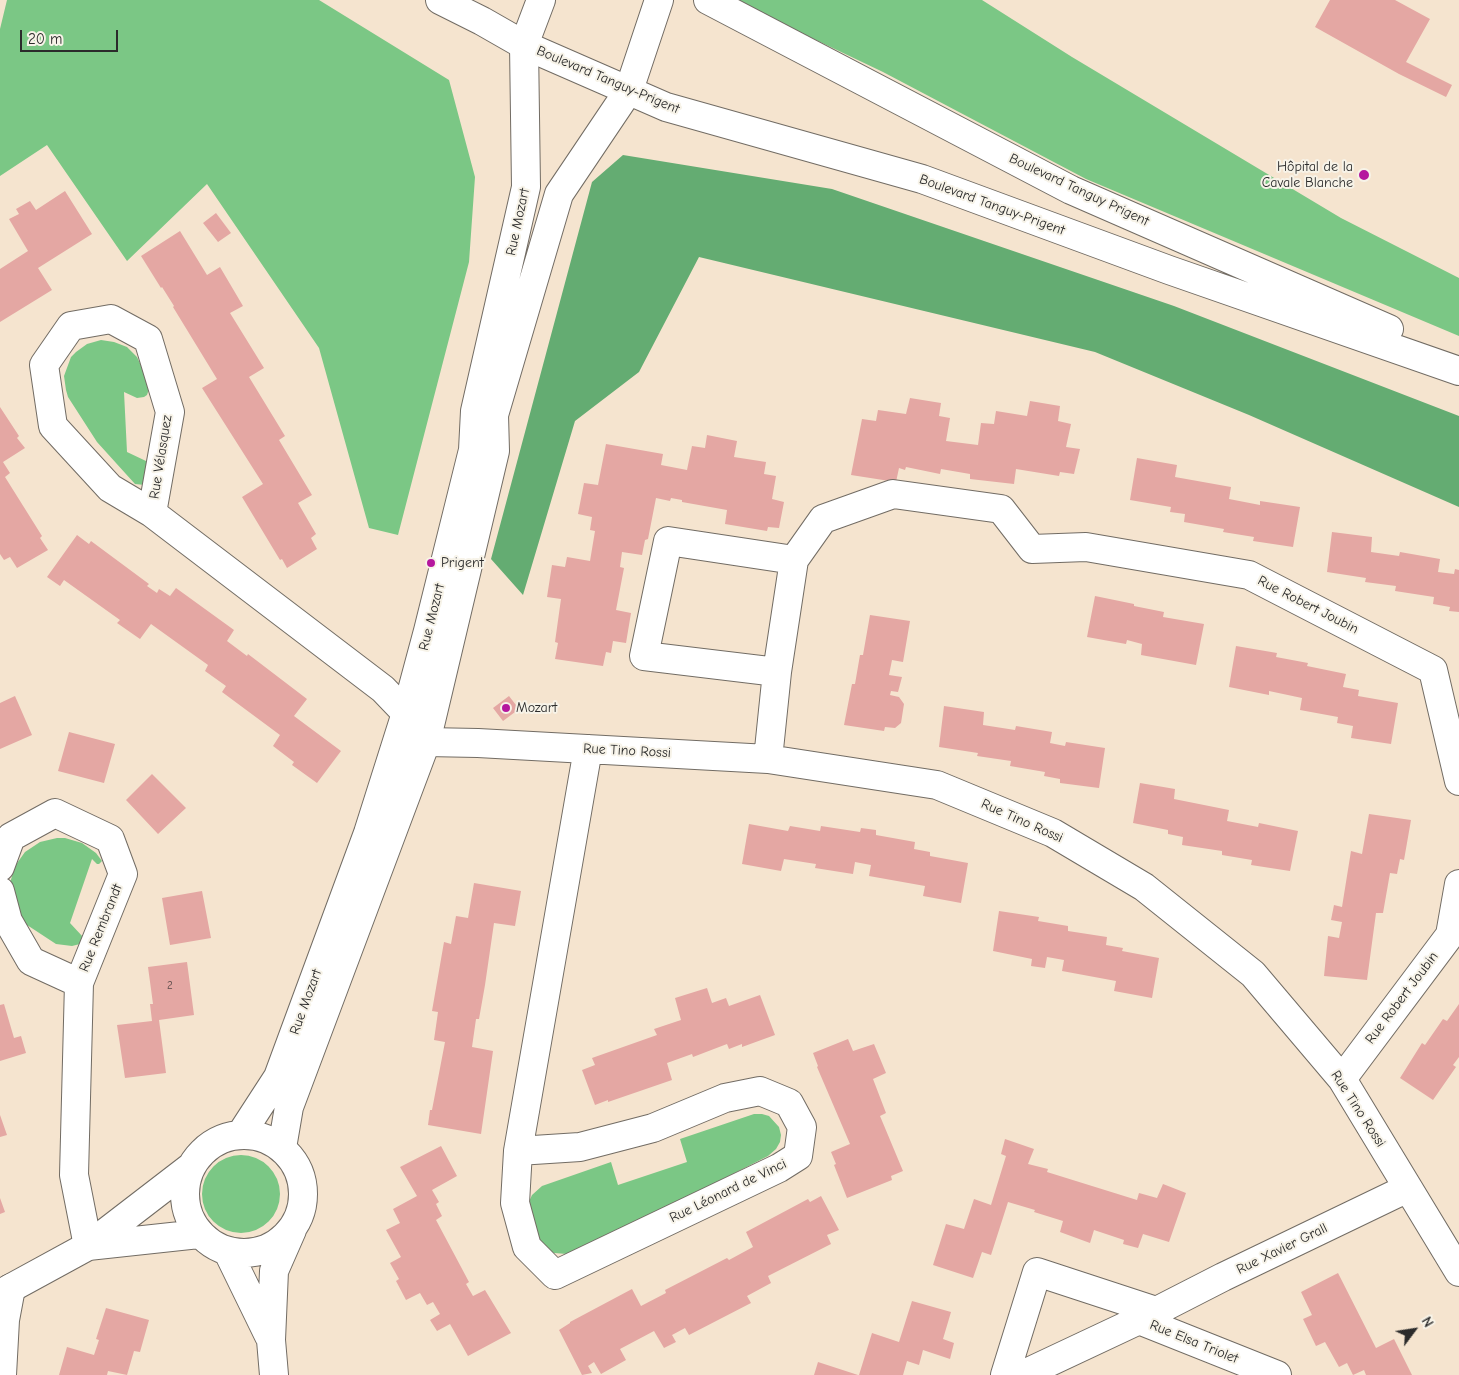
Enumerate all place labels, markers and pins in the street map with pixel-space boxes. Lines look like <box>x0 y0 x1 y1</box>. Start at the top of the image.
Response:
place label: Hôpital de la Cavale Blanche <box>1262 159 1353 192</box>
marker: Hôpital de la Cavale Blanche <box>1357 168 1371 182</box>
place label: Prigent <box>441 555 484 571</box>
marker: Prigent <box>425 557 437 569</box>
place label: Mozart <box>516 700 557 716</box>
marker: Mozart <box>500 702 512 714</box>

